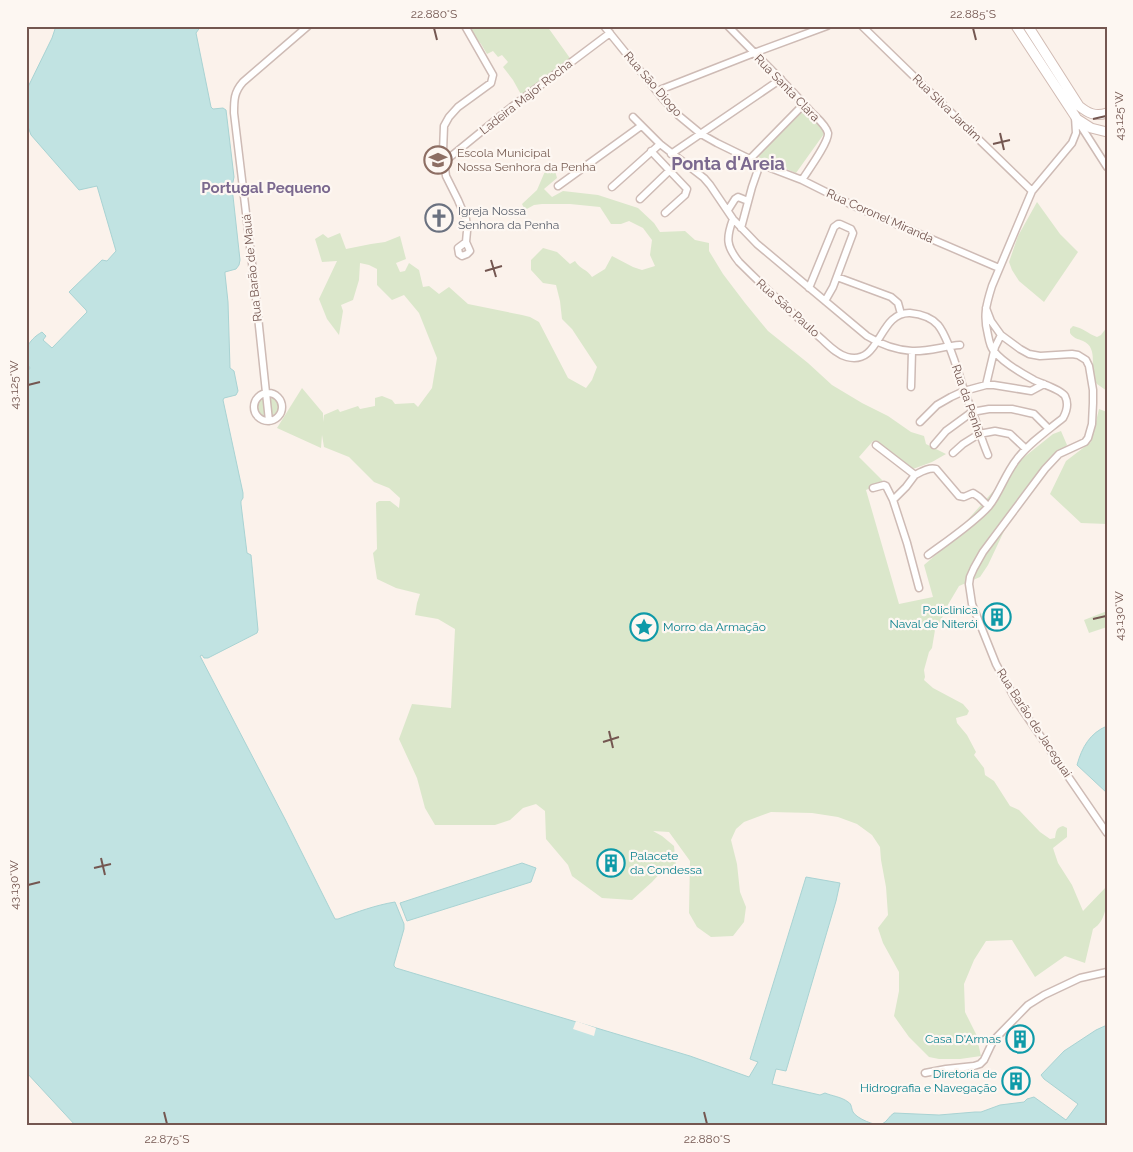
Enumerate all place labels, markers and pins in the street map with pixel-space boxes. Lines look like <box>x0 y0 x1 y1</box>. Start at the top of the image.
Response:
school or university icon: Escola Municipal Nossa Senhora da Penha <box>423 145 453 175</box>
place label: Escola Municipal Nossa Senhora da Penha <box>457 146 596 174</box>
church icon: Igreja Nossa Senhora da Penha <box>424 203 454 233</box>
place label: Igreja Nossa Senhora da Penha <box>458 204 559 232</box>
building icon: Policlinica Naval de Niterói <box>982 602 1012 632</box>
place label: Policlinica Naval de Niterói <box>890 603 978 631</box>
place icon: Morro da Armação <box>629 612 659 642</box>
place label: Morro da Armação <box>663 620 766 634</box>
building icon: Palacete da Condessa <box>596 848 626 878</box>
place label: Palacete da Condessa <box>630 849 702 877</box>
building icon: Casa D'Armas <box>1005 1024 1035 1054</box>
place label: Casa D'Armas <box>925 1032 1001 1046</box>
building icon: Diretoria de Hidrografia e Navegação <box>1001 1066 1031 1096</box>
place label: Diretoria de Hidrografia e Navegação <box>860 1067 997 1095</box>

